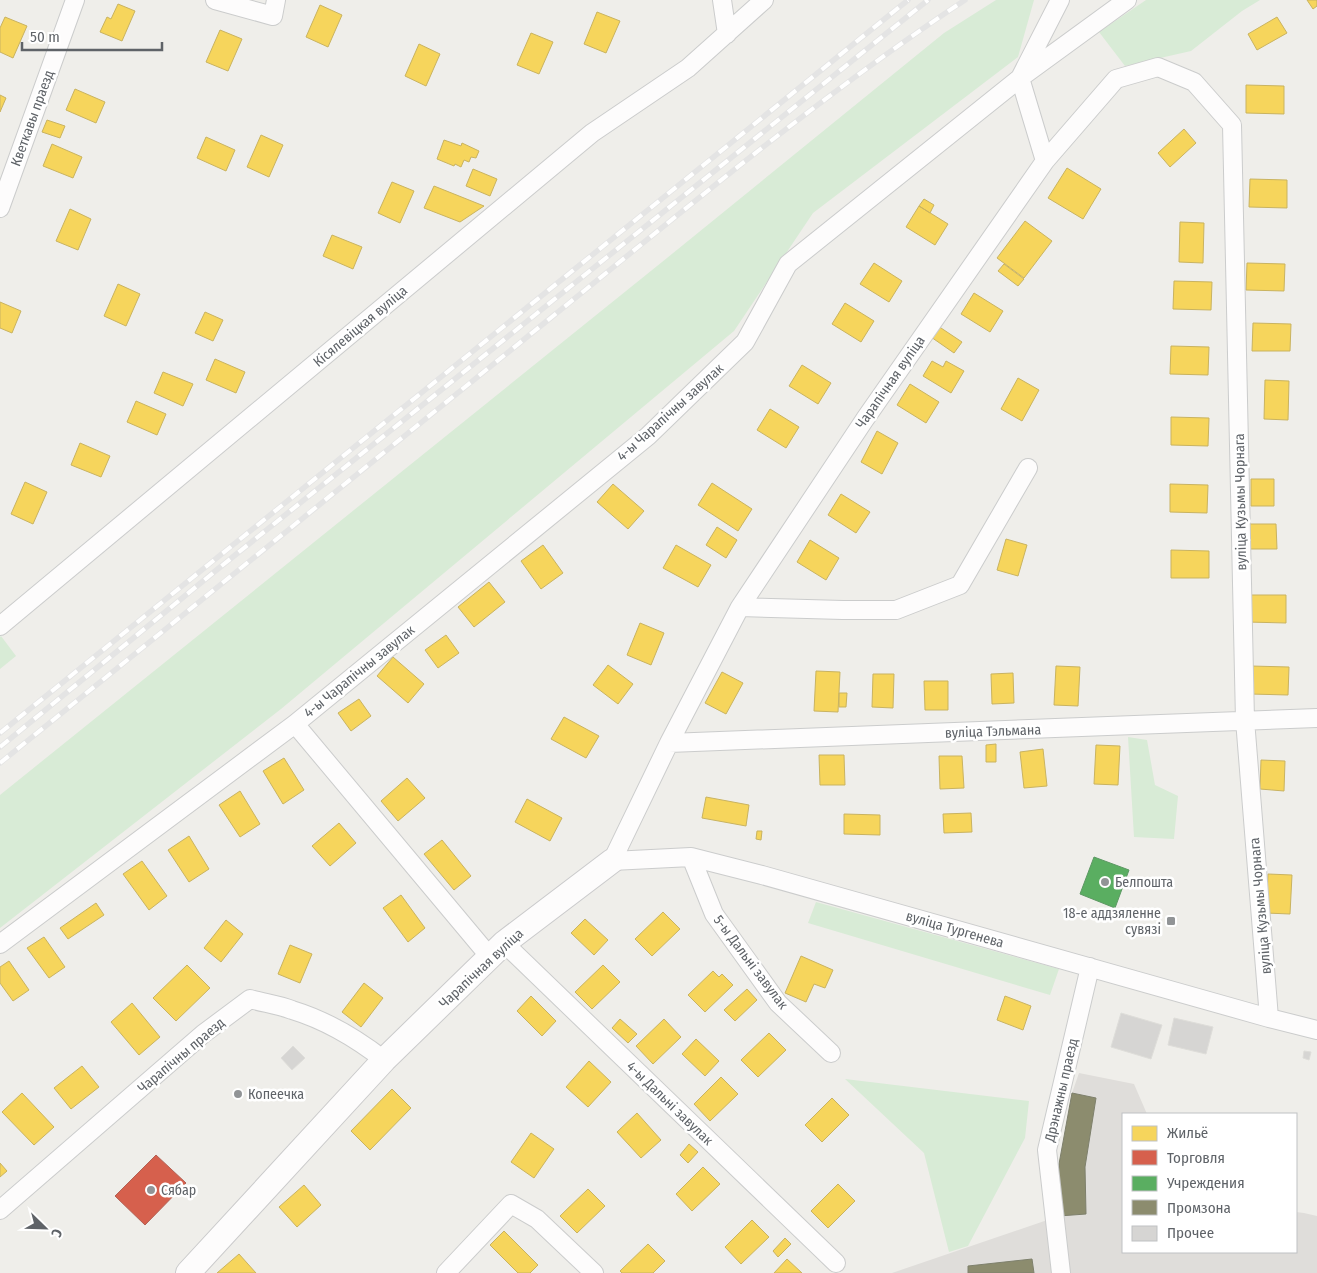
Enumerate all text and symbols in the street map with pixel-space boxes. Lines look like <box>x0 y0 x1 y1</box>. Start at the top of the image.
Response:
scale bar <box>22 20 162 52</box>
text: 50 m <box>30 28 60 46</box>
street label: Кветкавы праезд <box>7 68 58 169</box>
street label: Кісялевіцкая вуліца <box>310 282 411 371</box>
street label: Чарапічная вуліца <box>852 333 929 432</box>
street label: 4-ы Чарапічны завулак <box>613 360 727 465</box>
street label: вуліца Кузьмы Чорнага <box>1231 433 1250 571</box>
street label: 4-ы Чарапічны завулак <box>300 621 418 721</box>
street label: вуліца Тэльмана <box>945 721 1042 742</box>
street label: вуліца Кузьмы Чорнага <box>1246 837 1275 975</box>
place label: Белпошта <box>1115 874 1173 891</box>
marker: Белпошта <box>1099 876 1111 888</box>
place label: 18-е аддзяленне сувязі <box>1063 905 1161 938</box>
street label: вуліца Тургенева <box>904 907 1006 952</box>
street label: 5-ы Дальні завулак <box>710 912 792 1013</box>
marker: 18-е аддзяленне сувязі <box>1165 915 1177 927</box>
street label: Чарапічная вуліца <box>436 925 527 1012</box>
street label: Чарапічны праезд <box>135 1014 228 1097</box>
street label: Дрэнажны праезд <box>1041 1037 1082 1144</box>
street label: 4-ы Дальні завулак <box>623 1058 717 1149</box>
place label: Копеечка <box>248 1086 304 1103</box>
marker: Копеечка <box>232 1088 244 1100</box>
legend <box>1122 1113 1297 1253</box>
text: Жильё <box>1167 1124 1208 1142</box>
text: Торговля <box>1167 1149 1225 1167</box>
text: Учреждения <box>1166 1174 1245 1192</box>
place label: Сябар <box>161 1182 196 1199</box>
marker: Сябар <box>145 1184 157 1196</box>
text: Промзона <box>1167 1199 1231 1217</box>
north arrow <box>20 1203 70 1253</box>
text: Прочее <box>1167 1224 1214 1242</box>
text: С <box>47 1226 66 1240</box>

